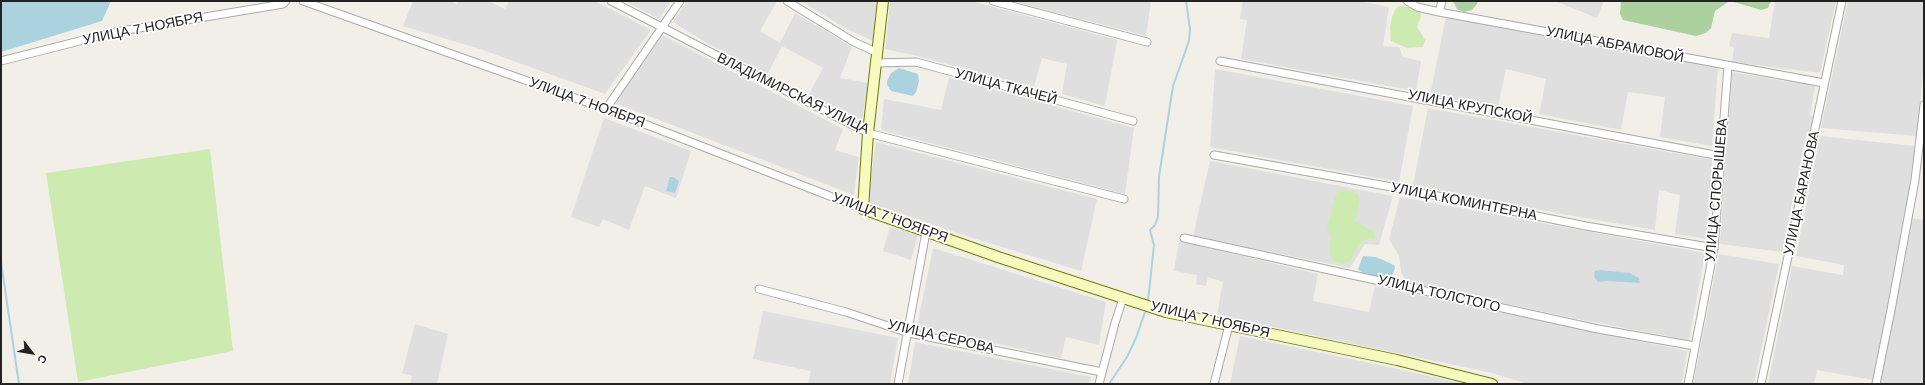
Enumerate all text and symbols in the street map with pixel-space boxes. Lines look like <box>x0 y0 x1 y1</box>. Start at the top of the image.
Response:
street label: УЛИЦА 7 НОЯБРЯ <box>81 9 205 49</box>
street label: УЛИЦА АБРАМОВОЙ <box>1545 23 1685 67</box>
street label: ВЛАДИМИРСКАЯ УЛИЦА <box>714 50 872 138</box>
street label: УЛИЦА ТКАЧЕЙ <box>953 65 1059 109</box>
street label: УЛИЦА 7 НОЯБРЯ <box>527 74 647 132</box>
street label: УЛИЦА КРУПСКОЙ <box>1406 87 1534 127</box>
street label: УЛИЦА СПОРЫШЕВА <box>1702 117 1732 263</box>
street label: УЛИЦА БАРАНОВА <box>1781 129 1823 257</box>
street label: УЛИЦА КОМИНТЕРНА <box>1389 180 1539 224</box>
street label: УЛИЦА 7 НОЯБРЯ <box>830 189 950 247</box>
street label: УЛИЦА ТОЛСТОГО <box>1376 272 1502 316</box>
street label: УЛИЦА 7 НОЯБРЯ <box>1149 298 1271 342</box>
street label: УЛИЦА СЕРОВА <box>886 317 996 357</box>
north arrow <box>12 333 52 373</box>
text: С <box>35 353 49 366</box>

